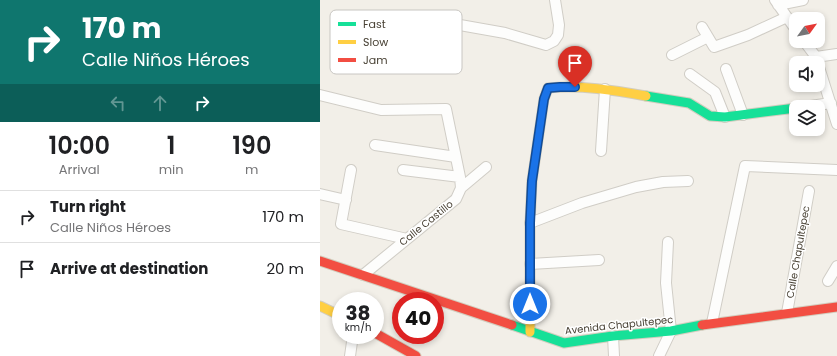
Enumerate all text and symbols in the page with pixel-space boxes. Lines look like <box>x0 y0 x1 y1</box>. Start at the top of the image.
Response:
text: 170 m <box>82 9 161 48</box>
legend <box>330 10 462 74</box>
north arrow <box>789 12 825 48</box>
map controls <box>789 12 825 136</box>
icon: right <box>16 16 68 68</box>
text: Fast <box>363 16 386 32</box>
text: Slow <box>363 34 388 50</box>
pin <box>558 46 592 87</box>
text: Calle Niños Héroes <box>82 47 250 72</box>
text: Jam <box>363 52 388 68</box>
icon: arrive <box>564 52 586 74</box>
button: sound <box>789 56 825 92</box>
icon: left <box>107 92 129 114</box>
icon: ahead <box>149 92 171 114</box>
icon: right <box>191 92 213 114</box>
button: layers <box>789 100 825 136</box>
text: 10:00 <box>49 129 110 162</box>
text: 1 <box>167 129 175 162</box>
text: 190 <box>232 129 271 162</box>
text: Arrival <box>59 160 100 179</box>
text: min <box>159 160 184 179</box>
text: m <box>245 160 258 179</box>
text: Turn right <box>50 196 126 217</box>
street label: Calle Castillo <box>396 197 456 249</box>
street label: Calle Chapultepec <box>782 205 814 299</box>
icon: right <box>16 206 38 228</box>
text: 170 m <box>262 206 304 227</box>
text: Calle Niños Héroes <box>50 218 171 237</box>
icon: arrive <box>16 258 38 280</box>
text: Arrive at destination <box>50 258 208 279</box>
text: 20 m <box>266 258 304 279</box>
position arrow <box>509 283 551 325</box>
speed limit sign: 40 <box>392 292 444 344</box>
text: 38 <box>345 299 371 327</box>
street label: Avenida Chapultepec <box>564 312 674 338</box>
text: km/h <box>345 320 371 335</box>

